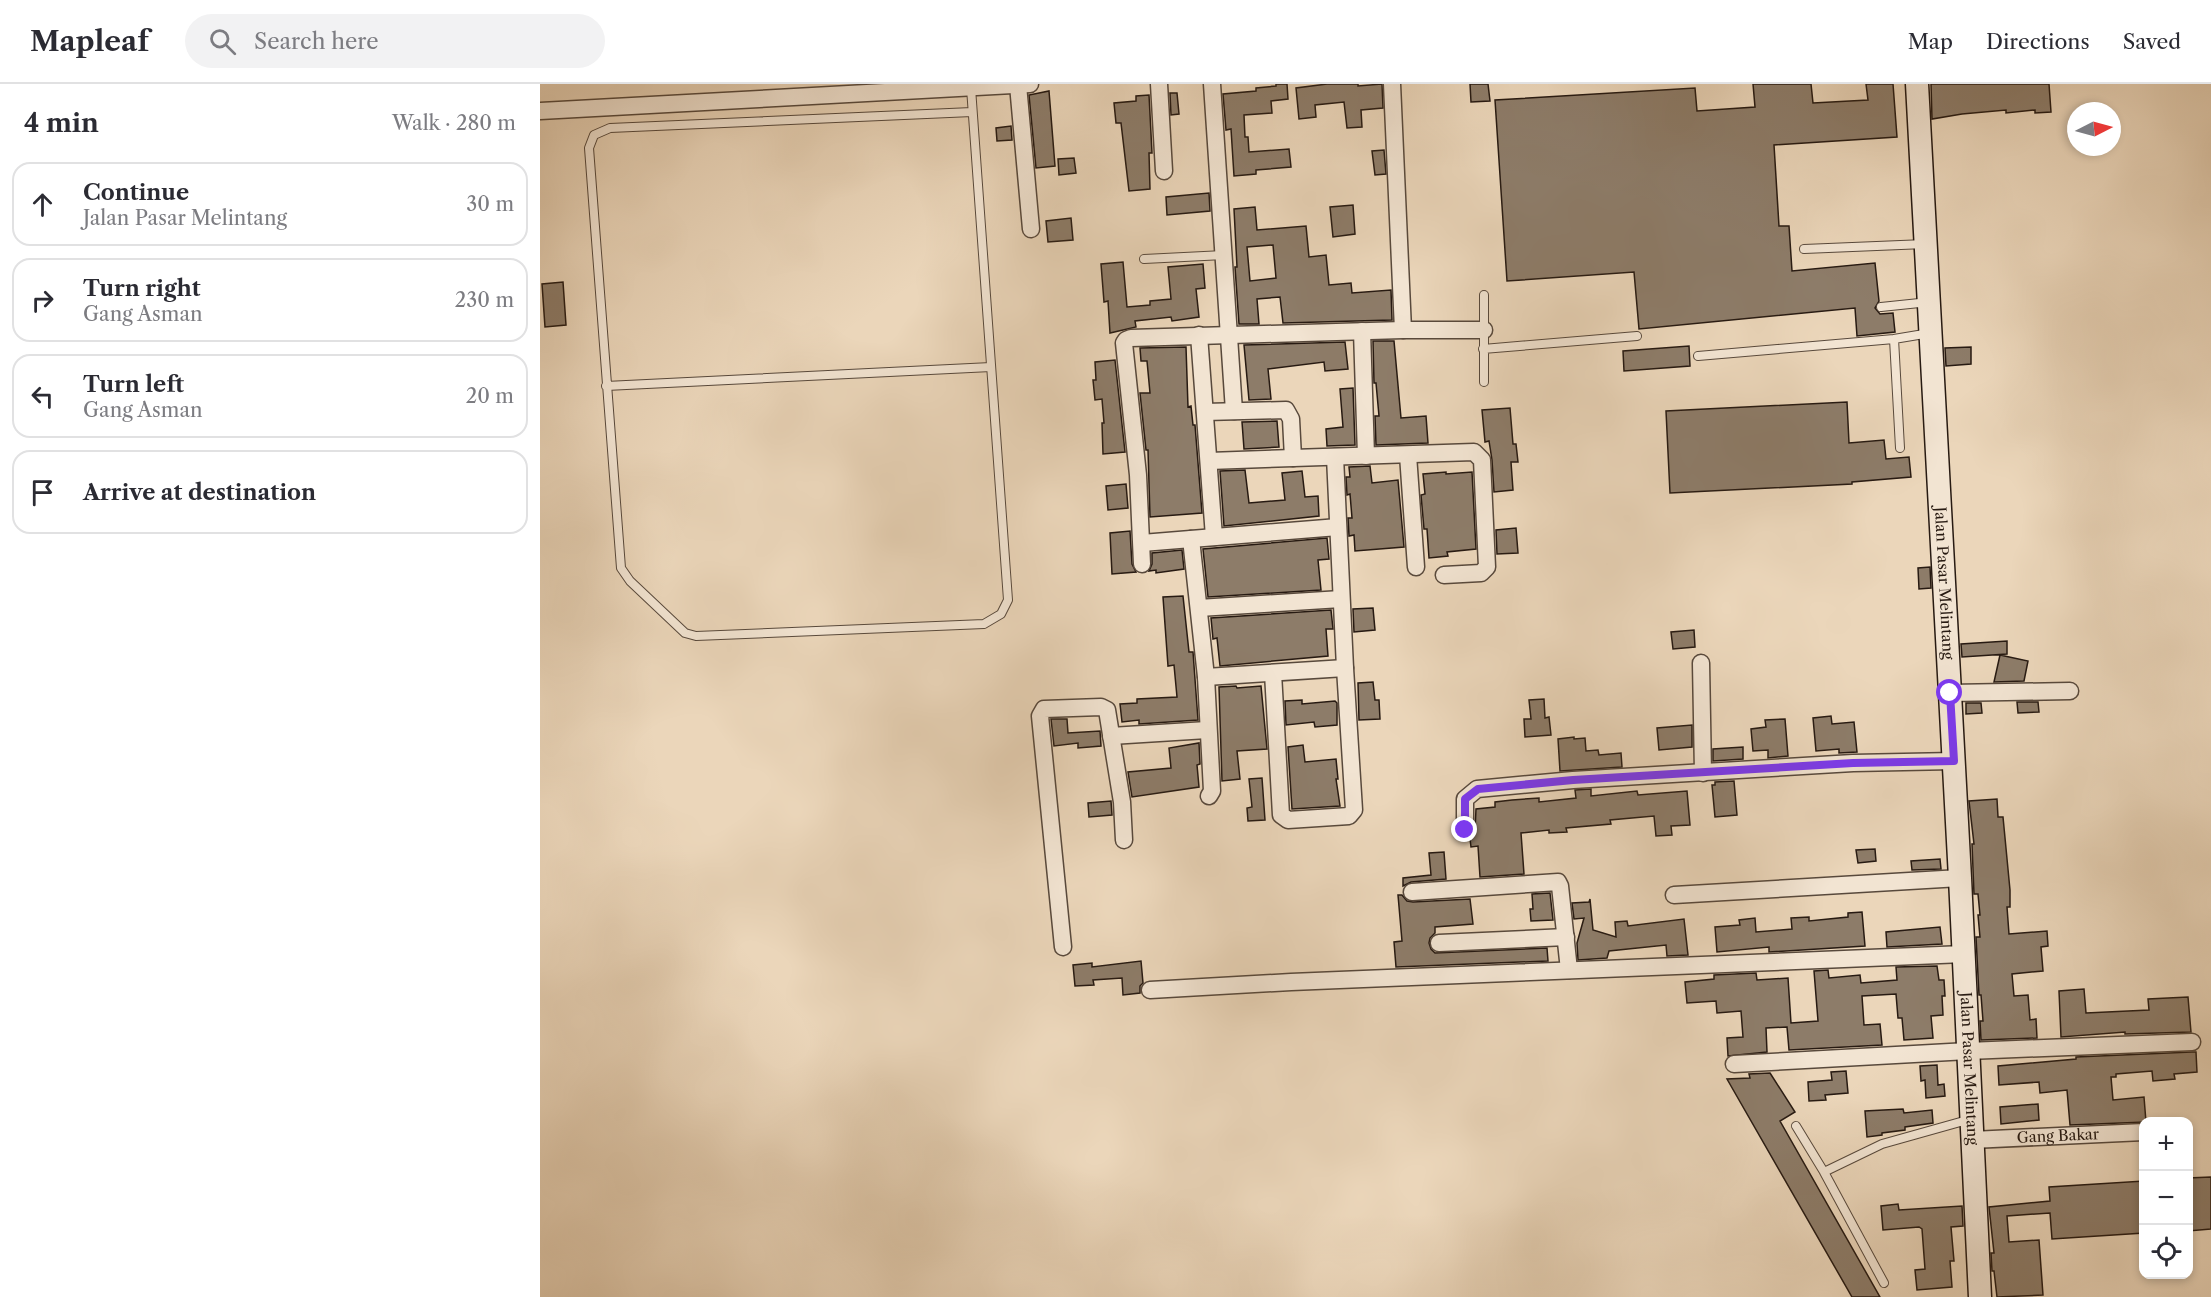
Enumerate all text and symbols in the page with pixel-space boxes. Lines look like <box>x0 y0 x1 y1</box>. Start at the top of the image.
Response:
search box <box>185 14 605 68</box>
text: Mapleaf <box>30 24 149 58</box>
icon: search <box>206 25 239 58</box>
text: Search here <box>254 28 379 55</box>
text: Map <box>1908 29 1953 54</box>
text: Directions <box>1986 29 2090 54</box>
text: Saved <box>2123 29 2181 54</box>
north arrow <box>2067 102 2121 156</box>
text: 4 min <box>24 107 99 139</box>
text: Walk · 280 m <box>392 111 516 135</box>
text: Continue <box>83 179 189 206</box>
icon: ahead <box>26 188 59 221</box>
text: 30 m <box>466 192 514 216</box>
text: Jalan Pasar Melintang <box>83 206 287 230</box>
text: Turn right <box>83 275 201 302</box>
icon: right <box>26 284 59 317</box>
text: 230 m <box>455 288 514 312</box>
text: Gang Asman <box>83 302 202 326</box>
text: Turn left <box>83 371 184 398</box>
icon: left <box>26 380 59 413</box>
text: 20 m <box>466 384 514 408</box>
text: Gang Asman <box>83 398 202 422</box>
icon: arrive <box>26 476 59 509</box>
text: Arrive at destination <box>83 479 316 506</box>
street label: Jalan Pasar Melintang <box>1931 504 1958 660</box>
route start <box>1936 679 1962 705</box>
route end <box>1451 816 1477 842</box>
street label: Jalan Pasar Melintang <box>1956 990 1983 1146</box>
map controls <box>2139 1117 2193 1279</box>
button: + <box>2139 1117 2193 1171</box>
street label: Gang Bakar <box>2016 1124 2100 1147</box>
button: − <box>2139 1171 2193 1225</box>
button: locate <box>2139 1225 2193 1279</box>

